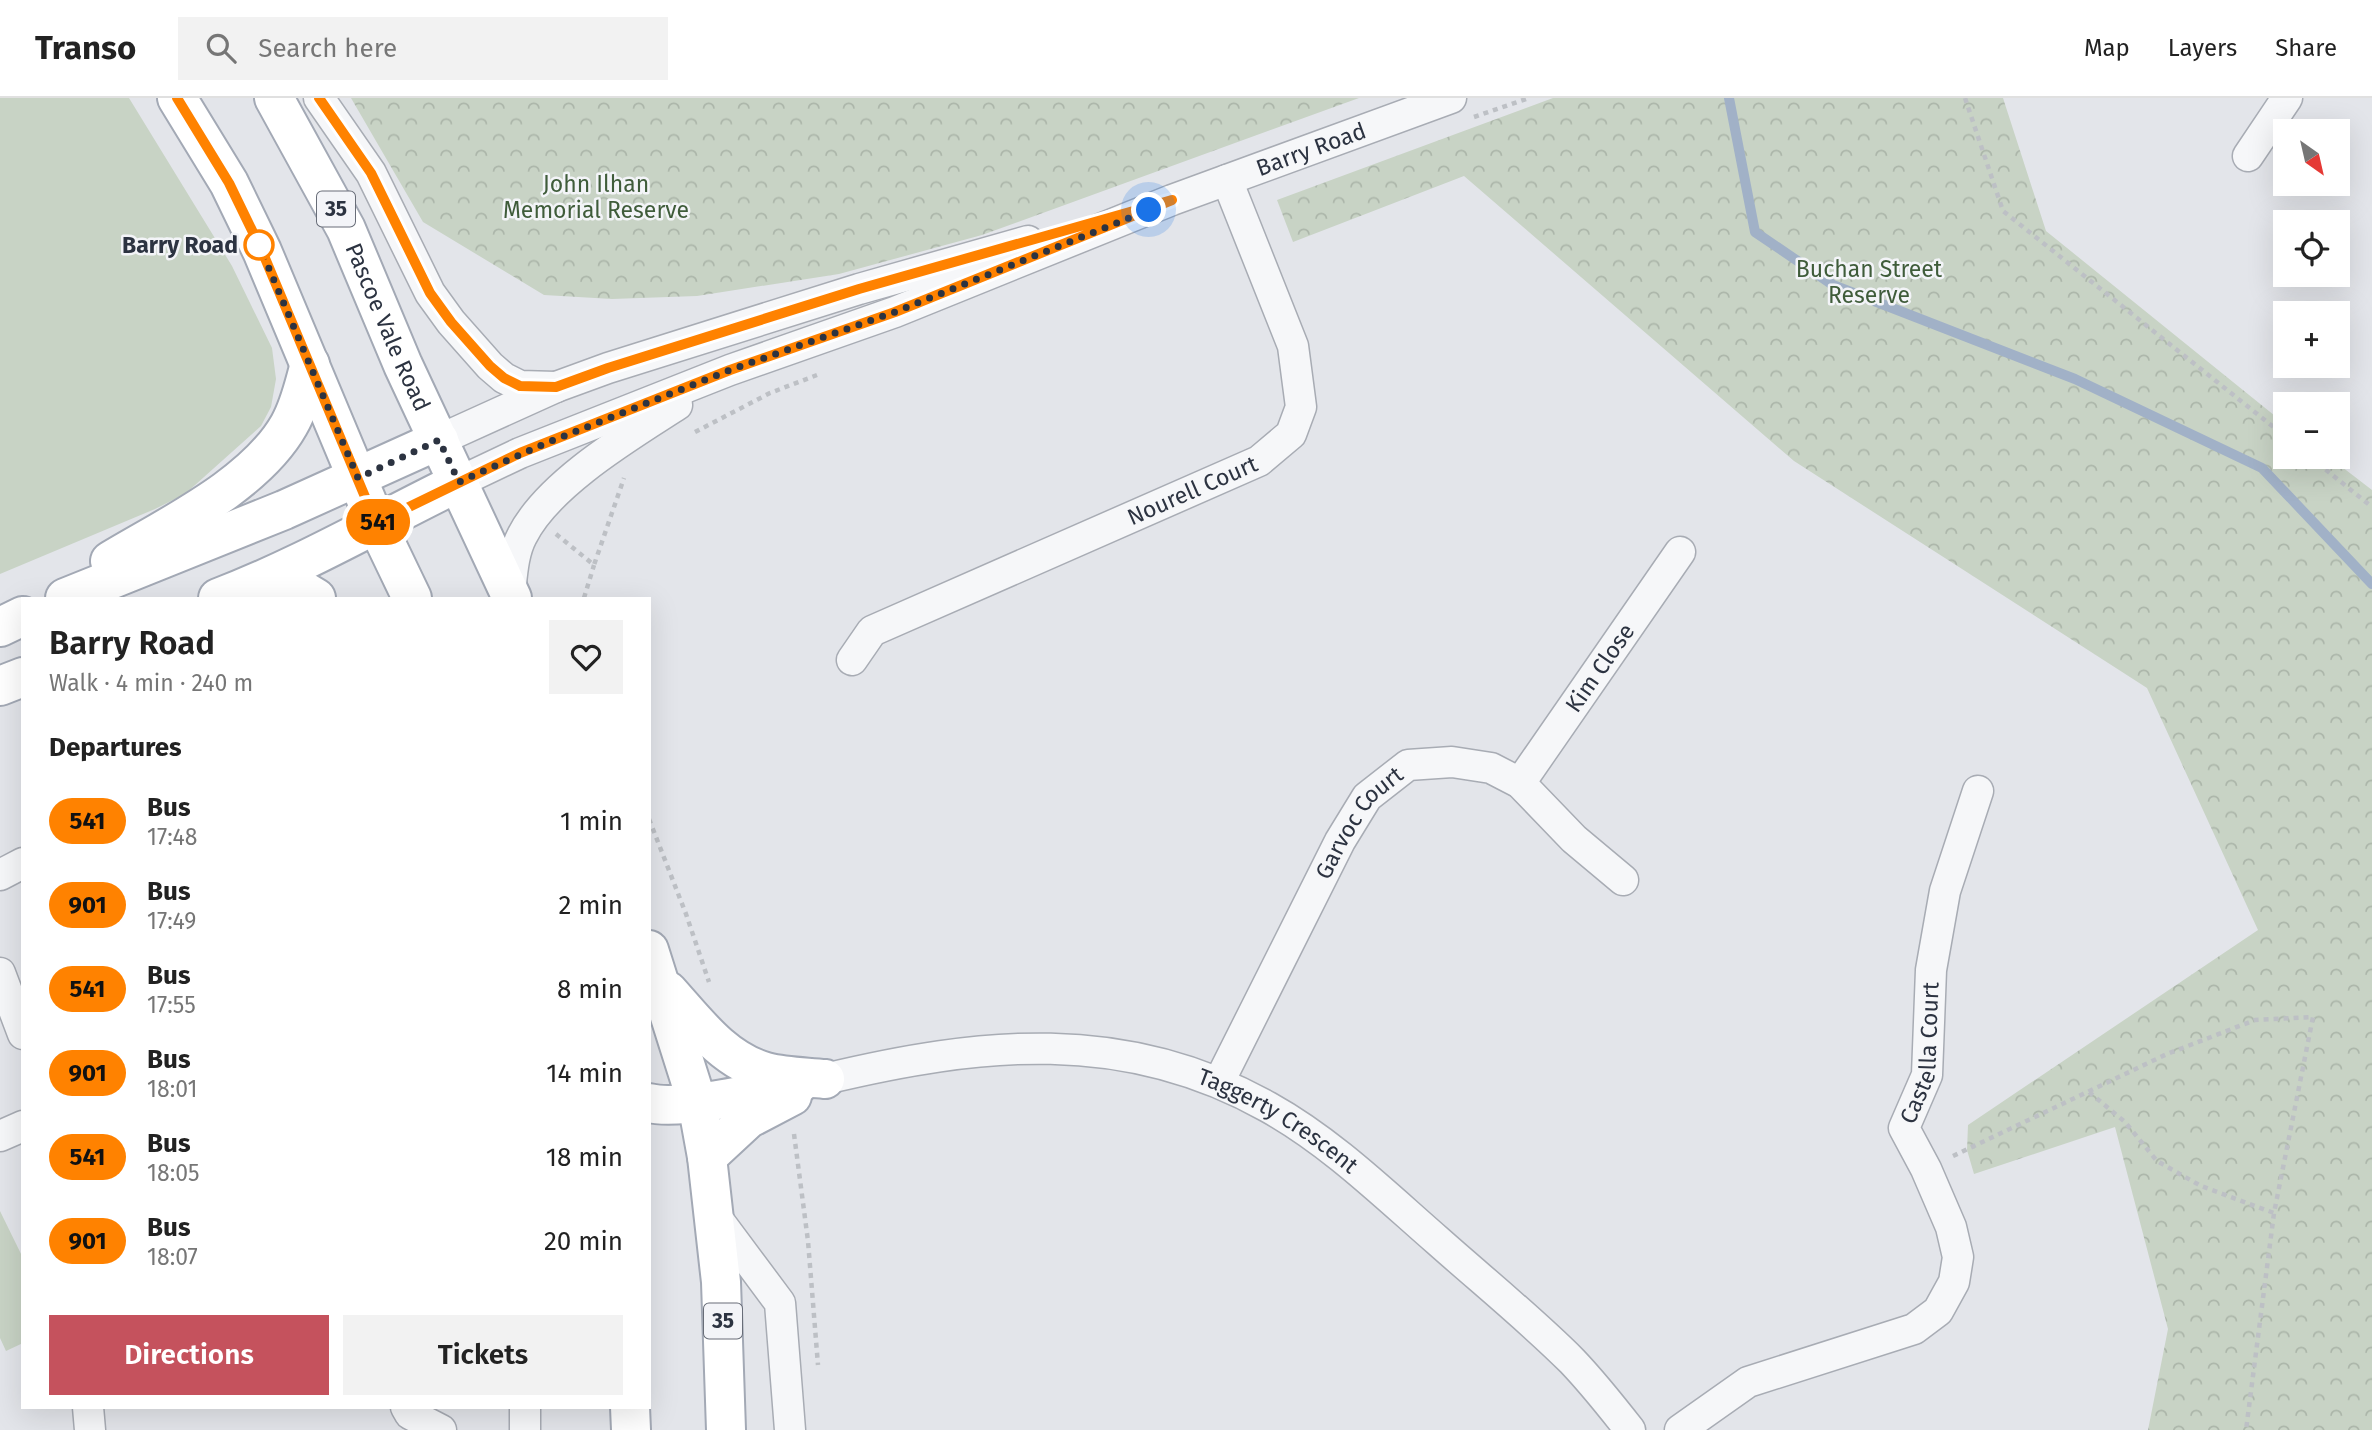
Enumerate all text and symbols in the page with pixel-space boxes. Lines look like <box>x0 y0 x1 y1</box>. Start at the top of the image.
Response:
search box <box>178 17 668 80</box>
text: Transo <box>35 28 136 68</box>
icon: search <box>202 29 240 67</box>
text: Search here <box>258 33 397 64</box>
text: Map <box>2084 34 2130 62</box>
text: Layers <box>2168 34 2237 62</box>
text: Share <box>2275 34 2337 62</box>
street label: Barry Road <box>1252 116 1370 182</box>
north arrow <box>2273 119 2350 196</box>
map controls <box>2273 119 2350 469</box>
park label: John Ilhan Memorial Reserve <box>503 170 689 224</box>
road number: 35 <box>317 192 355 226</box>
your location <box>1131 192 1166 227</box>
button: locate <box>2273 210 2350 287</box>
marker: Barry Road <box>244 230 274 260</box>
place label: Barry Road <box>122 231 238 259</box>
street label: Pascoe Vale Road <box>339 239 437 416</box>
park label: Buchan Street Reserve <box>1796 255 1943 309</box>
button: + <box>2273 301 2350 378</box>
button: − <box>2273 392 2350 469</box>
street label: Nourell Court <box>1123 449 1262 531</box>
line badge: 541 <box>338 499 418 545</box>
text: 541 <box>360 508 396 536</box>
street label: Kim Close <box>1559 618 1640 718</box>
button: heart <box>549 620 623 694</box>
text: Barry Road <box>49 623 215 663</box>
text: Walk · 4 min · 240 m <box>49 669 253 697</box>
text: Departures <box>49 732 182 763</box>
street label: Garvoc Court <box>1309 760 1409 884</box>
text: Bus <box>147 792 190 823</box>
text: 1 min <box>560 806 623 837</box>
text: 541 <box>70 807 105 835</box>
text: 17:48 <box>147 823 198 851</box>
text: Bus <box>147 876 190 907</box>
text: 2 min <box>558 890 623 921</box>
text: 901 <box>68 891 107 919</box>
text: 17:49 <box>147 907 196 935</box>
text: Bus <box>147 960 190 991</box>
text: 8 min <box>557 974 623 1005</box>
text: 541 <box>70 975 105 1003</box>
street label: Castella Court <box>1894 981 1945 1128</box>
text: 17:55 <box>147 991 196 1019</box>
text: Bus <box>147 1044 190 1075</box>
text: 14 min <box>546 1058 623 1089</box>
text: 901 <box>68 1059 107 1087</box>
street label: Taggerty Crescent <box>1194 1062 1364 1180</box>
text: 18:01 <box>147 1075 197 1103</box>
text: Bus <box>147 1128 190 1159</box>
text: 18 min <box>546 1142 623 1173</box>
text: 541 <box>70 1143 105 1171</box>
text: 18:05 <box>147 1159 200 1187</box>
text: Bus <box>147 1212 190 1243</box>
text: 20 min <box>544 1226 623 1257</box>
text: 901 <box>68 1227 107 1255</box>
text: 18:07 <box>147 1243 198 1271</box>
road number: 35 <box>704 1304 742 1338</box>
button: Directions <box>49 1315 329 1395</box>
button: Tickets <box>343 1315 623 1395</box>

